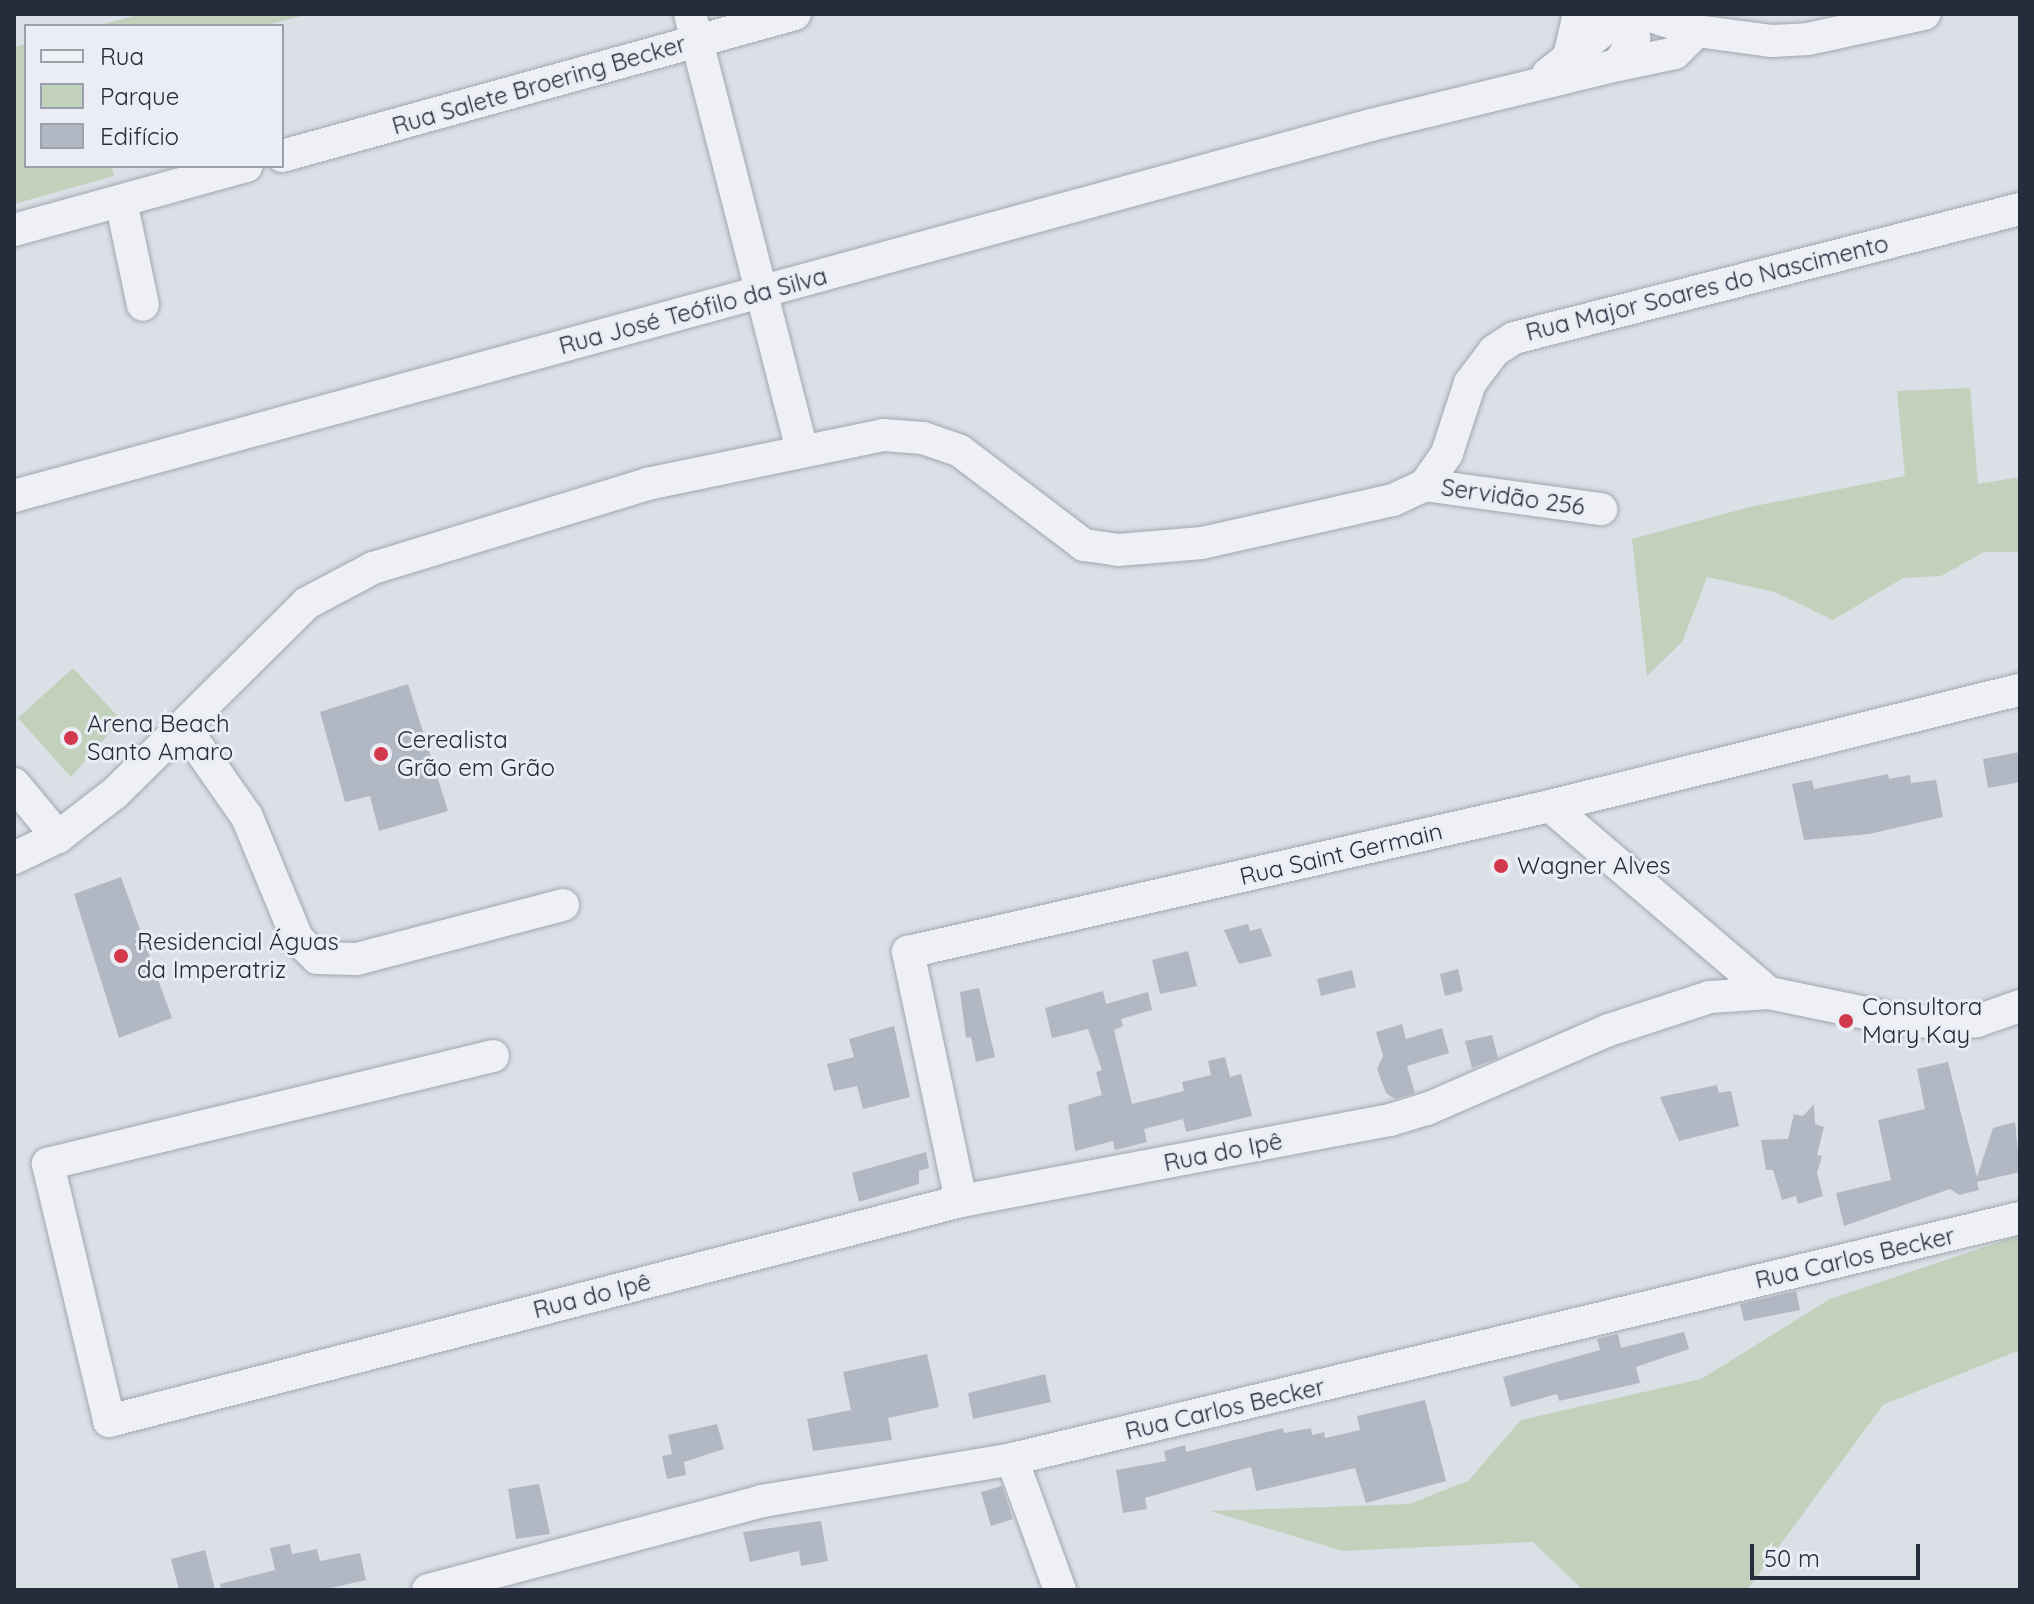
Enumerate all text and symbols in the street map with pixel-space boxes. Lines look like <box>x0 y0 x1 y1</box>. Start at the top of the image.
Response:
legend <box>24 24 284 168</box>
street label: Rua Salete Broering Becker <box>389 29 689 141</box>
text: Rua <box>100 41 144 71</box>
text: Parque <box>100 81 179 111</box>
text: Edifício <box>100 121 179 151</box>
street label: Rua Major Soares do Nascimento <box>1523 229 1891 347</box>
street label: Rua José Teófilo da Silva <box>556 261 830 361</box>
street label: Servidão 256 <box>1439 473 1587 521</box>
place label: Arena Beach Santo Amaro <box>87 710 233 766</box>
place label: Cerealista Grão em Grão <box>397 726 555 782</box>
marker: Arena Beach Santo Amaro <box>62 729 80 747</box>
marker: Cerealista Grão em Grão <box>372 745 390 763</box>
street label: Rua Saint Germain <box>1237 817 1445 891</box>
place label: Wagner Alves <box>1517 852 1671 880</box>
marker: Wagner Alves <box>1492 857 1510 875</box>
place label: Residencial Águas da Imperatriz <box>137 928 339 984</box>
marker: Residencial Águas da Imperatriz <box>112 947 130 965</box>
place label: Consultora Mary Kay <box>1862 993 1982 1049</box>
marker: Consultora Mary Kay <box>1837 1012 1855 1030</box>
street label: Rua do Ipê <box>1161 1126 1285 1178</box>
street label: Rua Carlos Becker <box>1752 1221 1958 1295</box>
street label: Rua do Ipê <box>530 1267 654 1325</box>
street label: Rua Carlos Becker <box>1122 1372 1328 1446</box>
scale bar <box>1754 1528 1924 1578</box>
text: 50 m <box>1764 1543 1820 1573</box>

